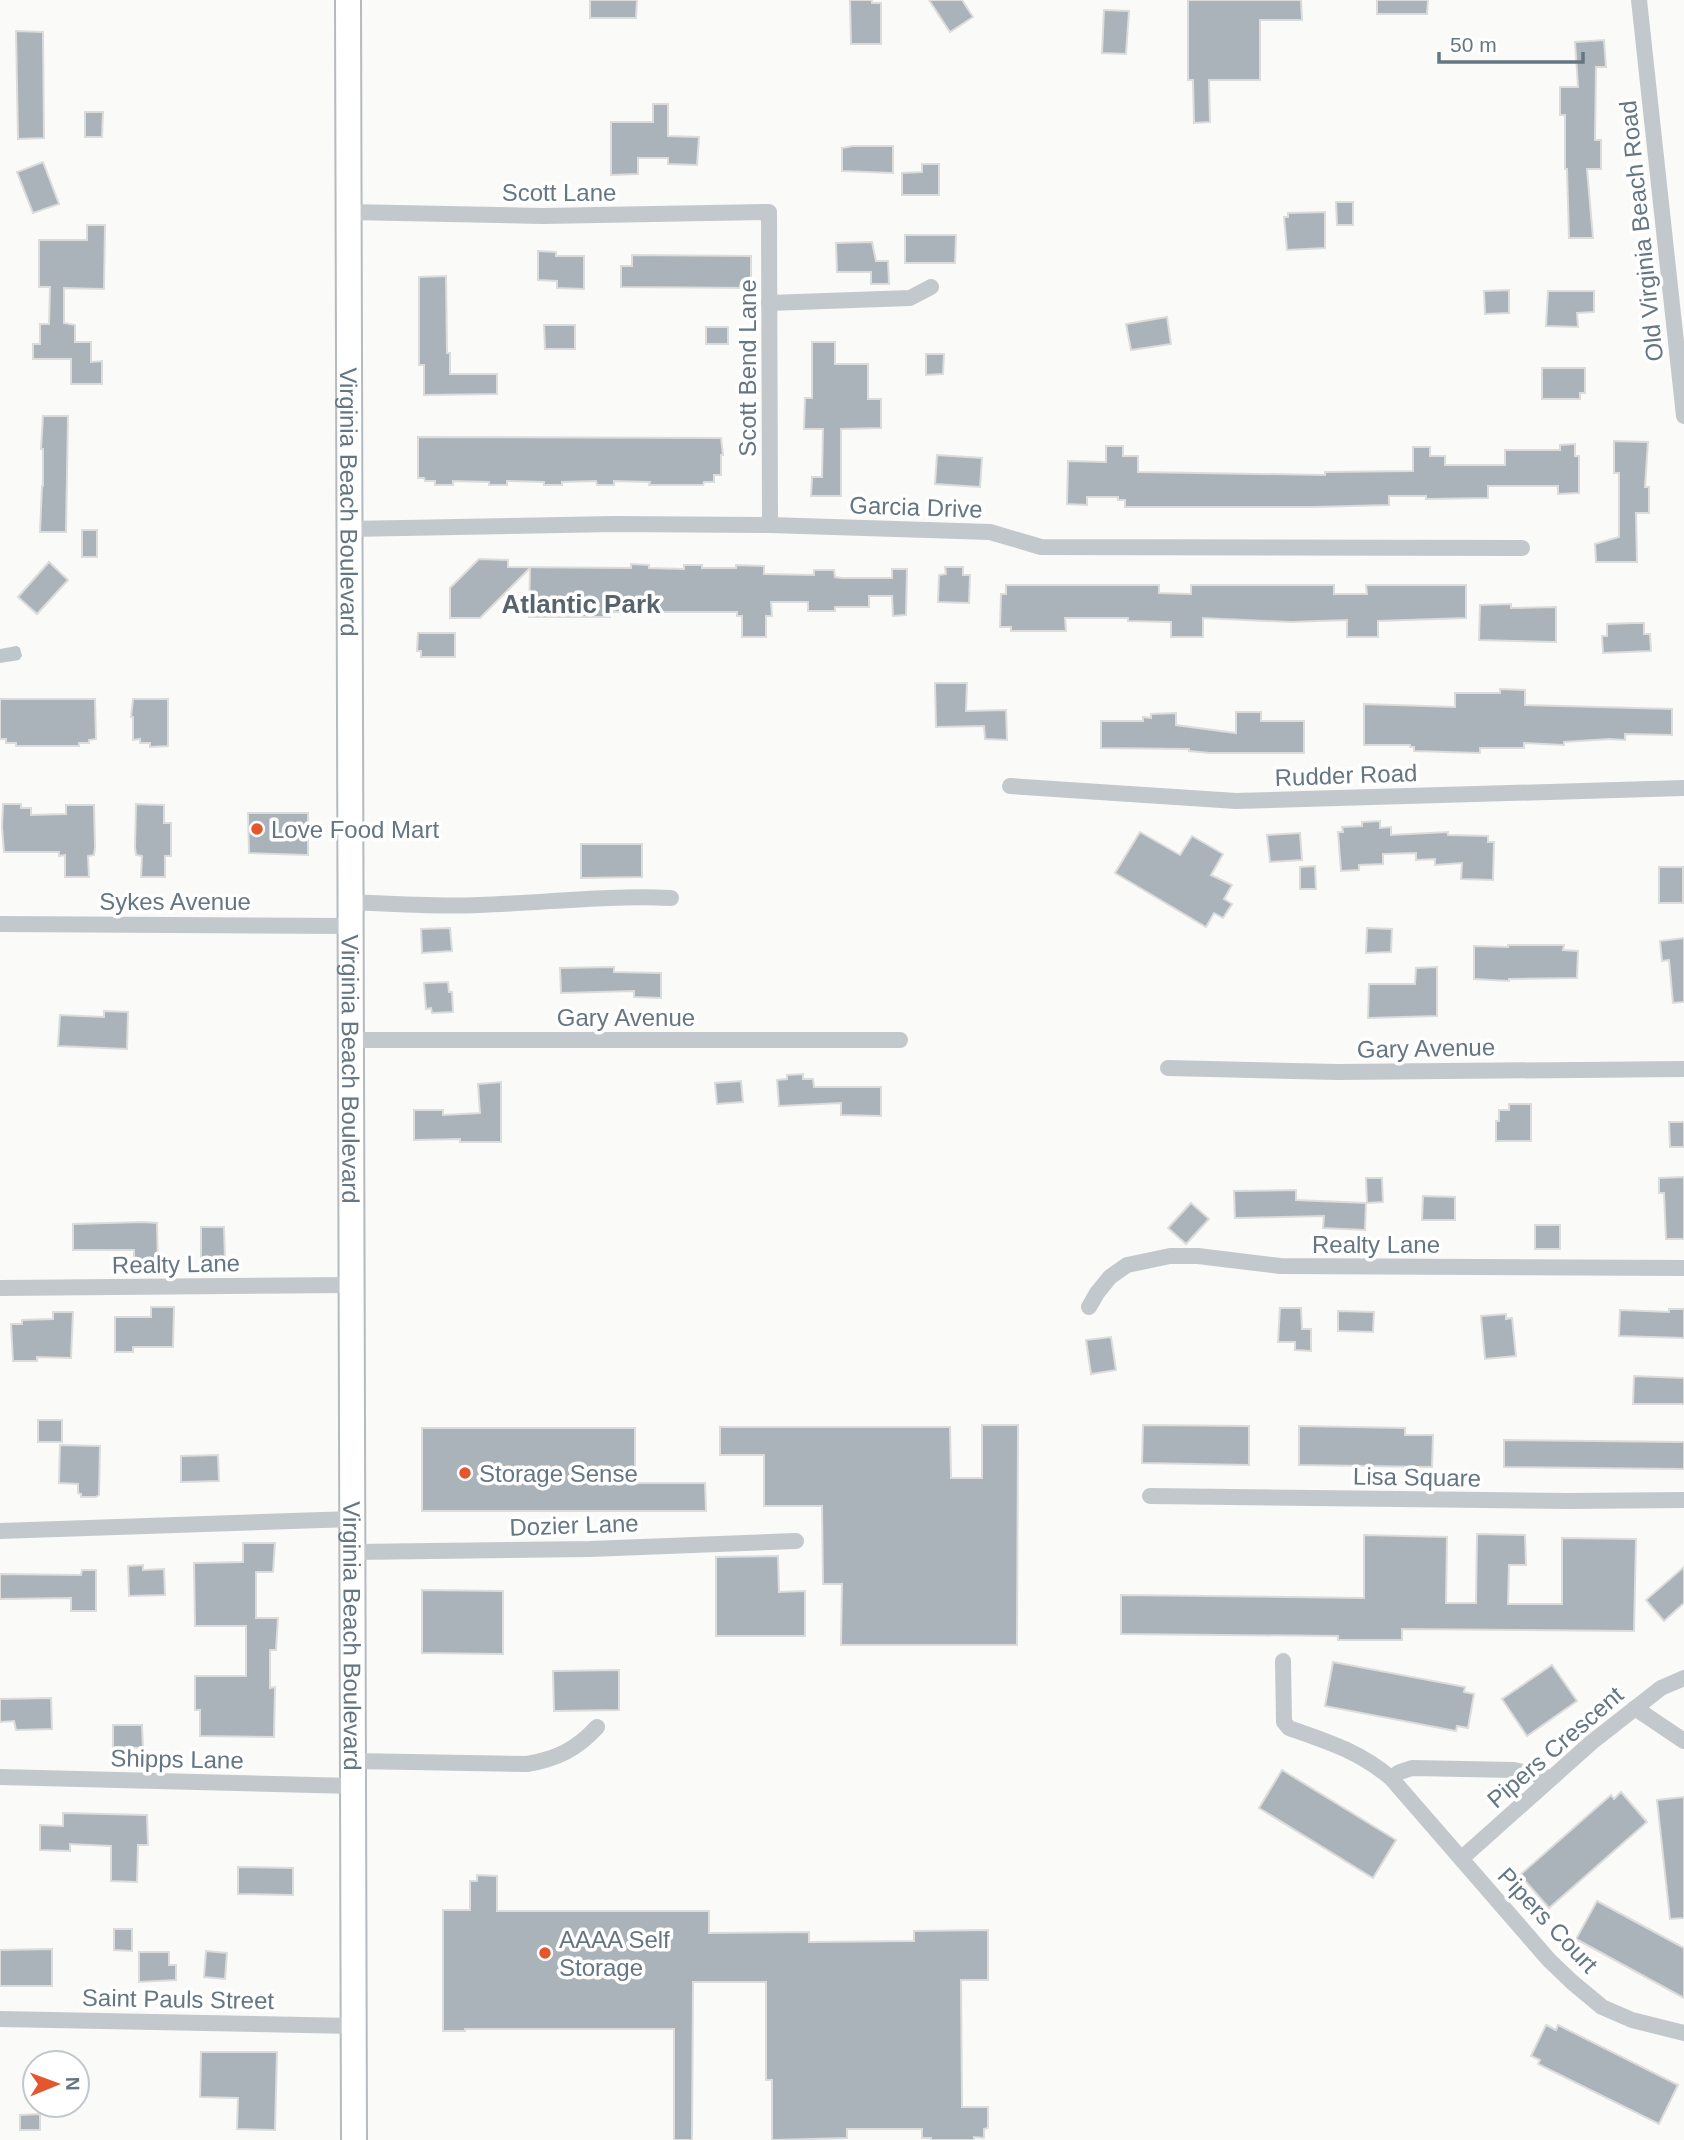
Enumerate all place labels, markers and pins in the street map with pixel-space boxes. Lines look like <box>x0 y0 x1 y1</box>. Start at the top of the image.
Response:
place label: Love Food Mart <box>271 816 439 843</box>
marker: Love Food Mart <box>249 821 265 837</box>
place label: Storage Sense <box>479 1460 638 1487</box>
marker: Storage Sense <box>457 1465 473 1481</box>
place label: AAAA Self Storage <box>559 1926 670 1981</box>
marker: AAAA Self Storage <box>537 1945 553 1961</box>

